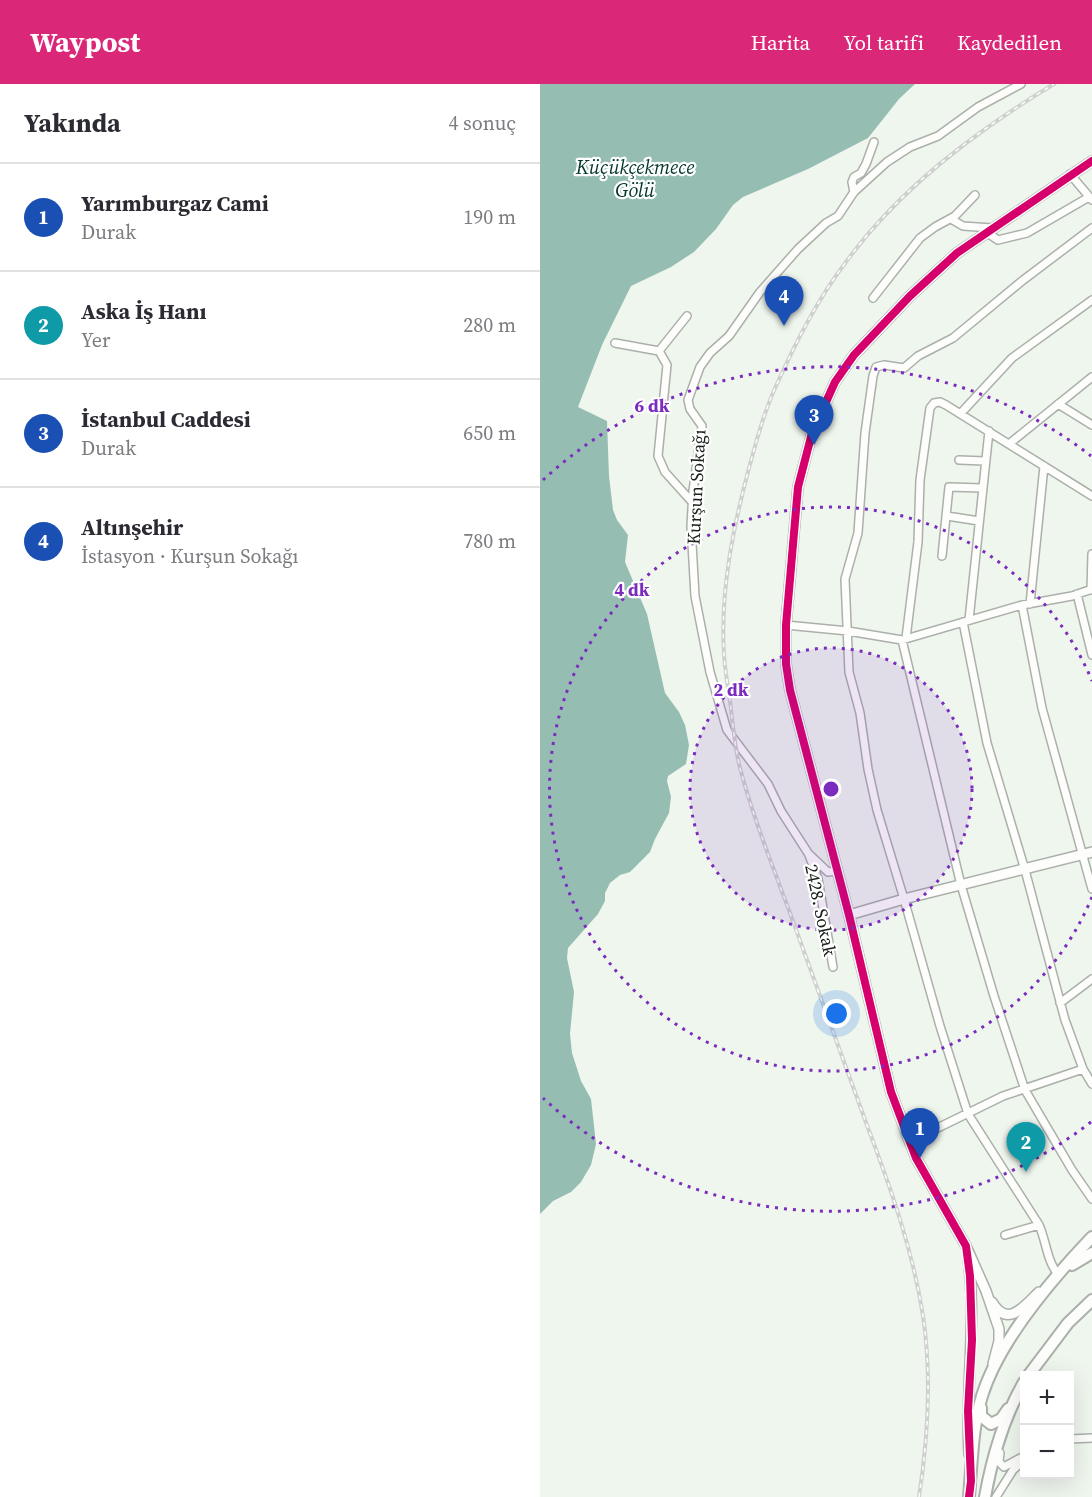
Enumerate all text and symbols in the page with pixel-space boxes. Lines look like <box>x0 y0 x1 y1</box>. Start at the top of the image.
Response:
text: Waypost <box>30 23 140 61</box>
text: Harita <box>751 28 810 57</box>
text: Yol tarifi <box>843 28 924 57</box>
text: Kaydedilen <box>957 28 1062 57</box>
text: Yakında <box>24 105 121 141</box>
text: 4 sonuç <box>448 109 516 137</box>
water label: Küçükçekmece Gölü <box>575 153 694 204</box>
text: Yarımburgaz Cami <box>81 188 269 218</box>
text: 1 <box>38 203 49 231</box>
text: 190 m <box>463 203 516 231</box>
text: Durak <box>81 218 136 246</box>
pin: 4 <box>764 276 804 326</box>
text: Aska İş Hanı <box>81 296 206 326</box>
text: 2 <box>38 311 49 339</box>
text: 280 m <box>463 311 516 339</box>
text: Yer <box>81 326 111 354</box>
text: 6 dk <box>634 393 670 418</box>
pin: 3 <box>794 396 834 445</box>
text: İstanbul Caddesi <box>81 404 251 434</box>
text: 3 <box>38 419 49 447</box>
text: 650 m <box>463 419 516 447</box>
street label: Kurşun Sokağı <box>680 429 712 545</box>
text: Durak <box>81 434 136 462</box>
text: Altınşehir <box>81 512 183 542</box>
text: 4 <box>38 527 49 555</box>
text: 780 m <box>463 527 516 555</box>
text: İstasyon · Kurşun Sokağı <box>81 542 299 570</box>
text: 4 dk <box>614 577 650 602</box>
text: 2 dk <box>713 677 749 702</box>
centre of rings <box>821 779 841 799</box>
street label: 2428. Sokak <box>799 862 843 958</box>
your location <box>822 999 851 1028</box>
pin: 1 <box>900 1108 940 1158</box>
pin: 2 <box>1006 1122 1046 1172</box>
map controls <box>1020 1371 1074 1479</box>
button: + <box>1020 1371 1074 1425</box>
button: − <box>1020 1425 1074 1479</box>

